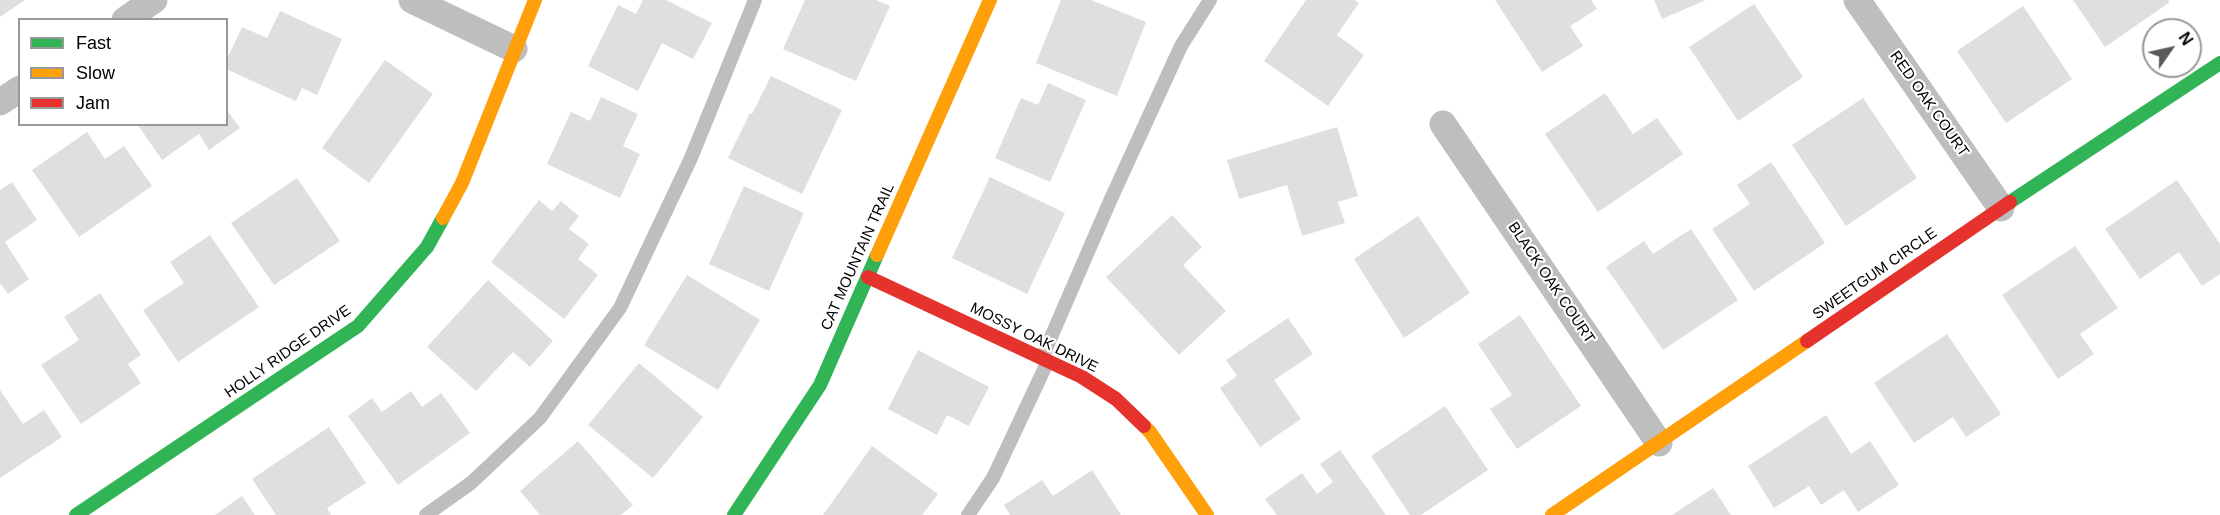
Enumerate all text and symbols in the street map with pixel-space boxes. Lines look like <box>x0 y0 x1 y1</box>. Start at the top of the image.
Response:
legend <box>18 18 228 126</box>
north arrow <box>2142 18 2202 78</box>
text: N <box>2175 29 2196 48</box>
text: Fast <box>76 33 111 53</box>
street label: RED OAK COURT <box>1886 48 1972 160</box>
text: Slow <box>76 63 115 83</box>
text: Jam <box>76 93 110 113</box>
street label: CAT MOUNTAIN TRAIL <box>818 181 898 333</box>
street label: BLACK OAK COURT <box>1504 219 1598 347</box>
street label: SWEETGUM CIRCLE <box>1809 224 1941 324</box>
street label: MOSSY OAK DRIVE <box>967 299 1101 377</box>
street label: HOLLY RIDGE DRIVE <box>222 302 354 402</box>

